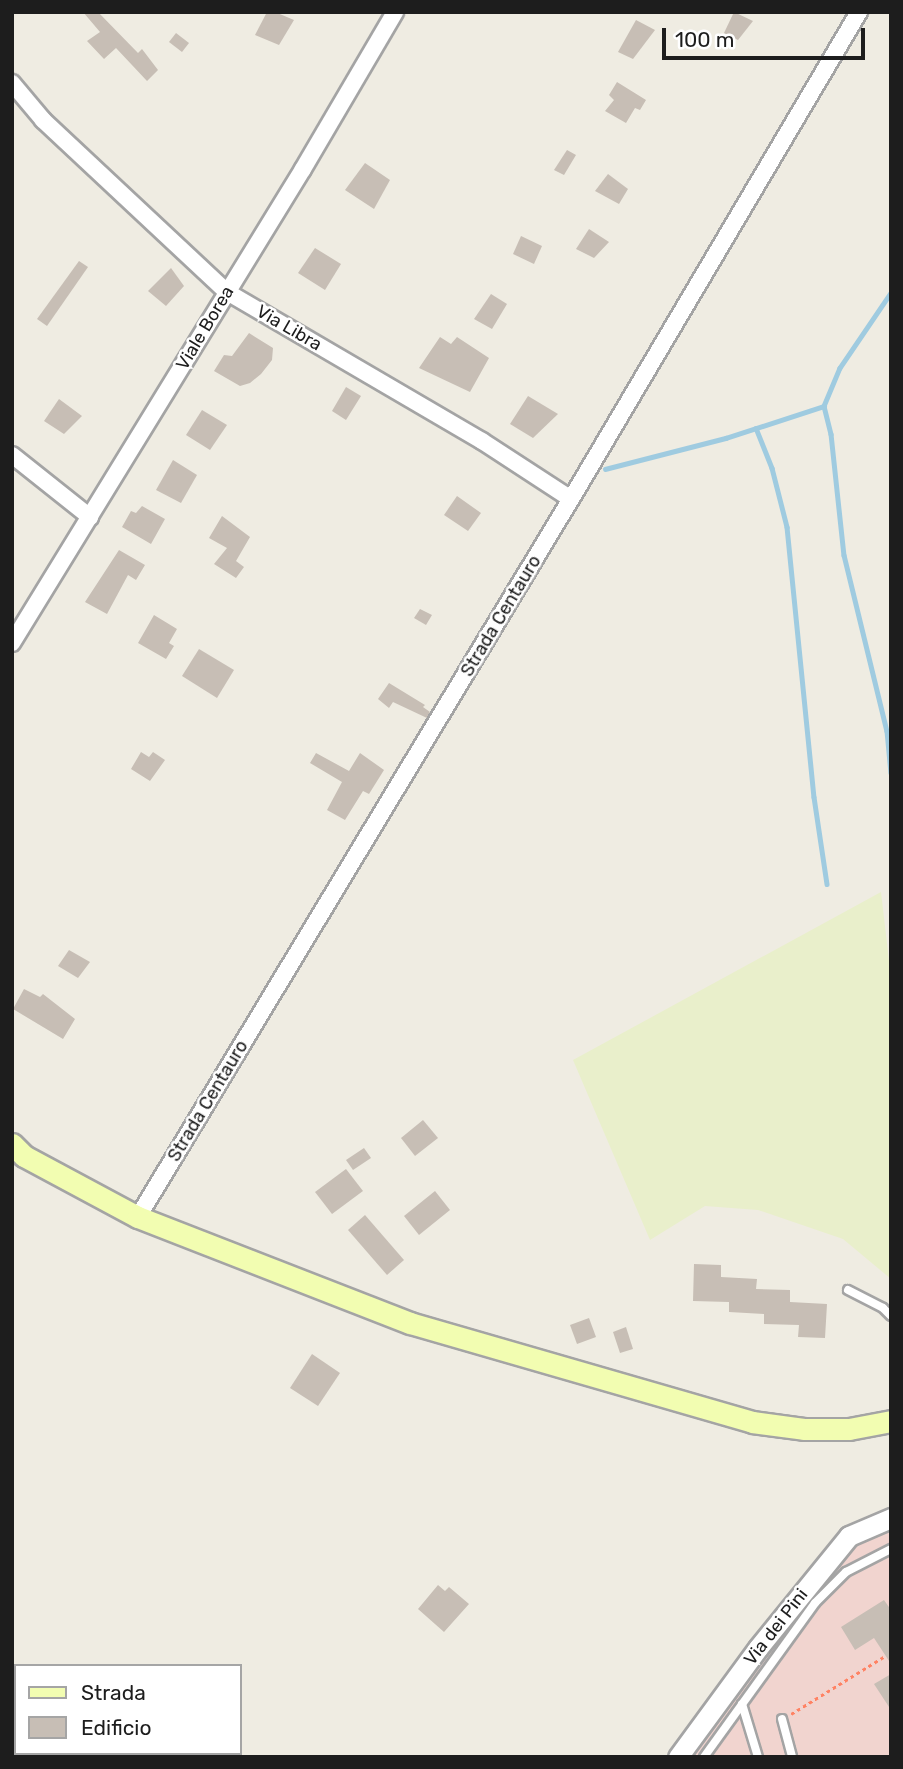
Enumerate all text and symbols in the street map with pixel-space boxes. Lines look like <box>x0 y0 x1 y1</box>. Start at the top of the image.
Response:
scale bar <box>665 14 868 58</box>
text: 100 m <box>675 27 734 52</box>
street label: Viale Borea <box>172 282 238 374</box>
street label: Via Libra <box>252 301 326 355</box>
street label: Strada Centauro <box>456 551 546 681</box>
street label: Strada Centauro <box>163 1036 253 1166</box>
street label: Via dei Pini <box>739 1584 813 1670</box>
legend <box>14 1664 242 1755</box>
text: Strada <box>81 1680 146 1705</box>
text: Edificio <box>81 1715 151 1740</box>

